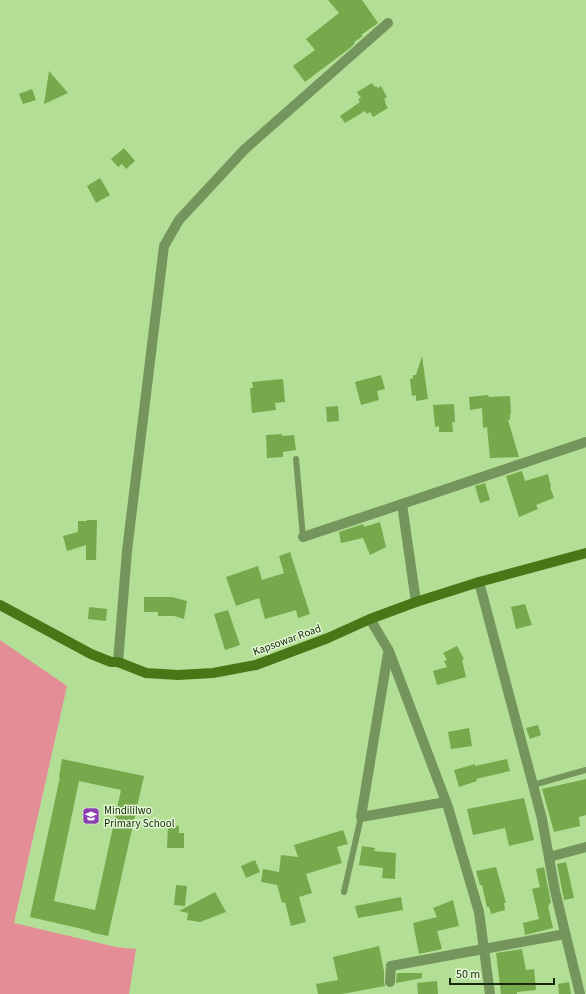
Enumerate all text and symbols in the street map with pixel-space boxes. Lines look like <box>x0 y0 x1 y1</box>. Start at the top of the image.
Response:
street label: Kapsowar Road <box>251 621 323 659</box>
place label: Mindililwo Primary School <box>104 803 175 831</box>
school or university icon: Mindililwo Primary School <box>81 806 101 826</box>
scale bar <box>450 960 554 986</box>
text: 50 m <box>456 966 480 983</box>

